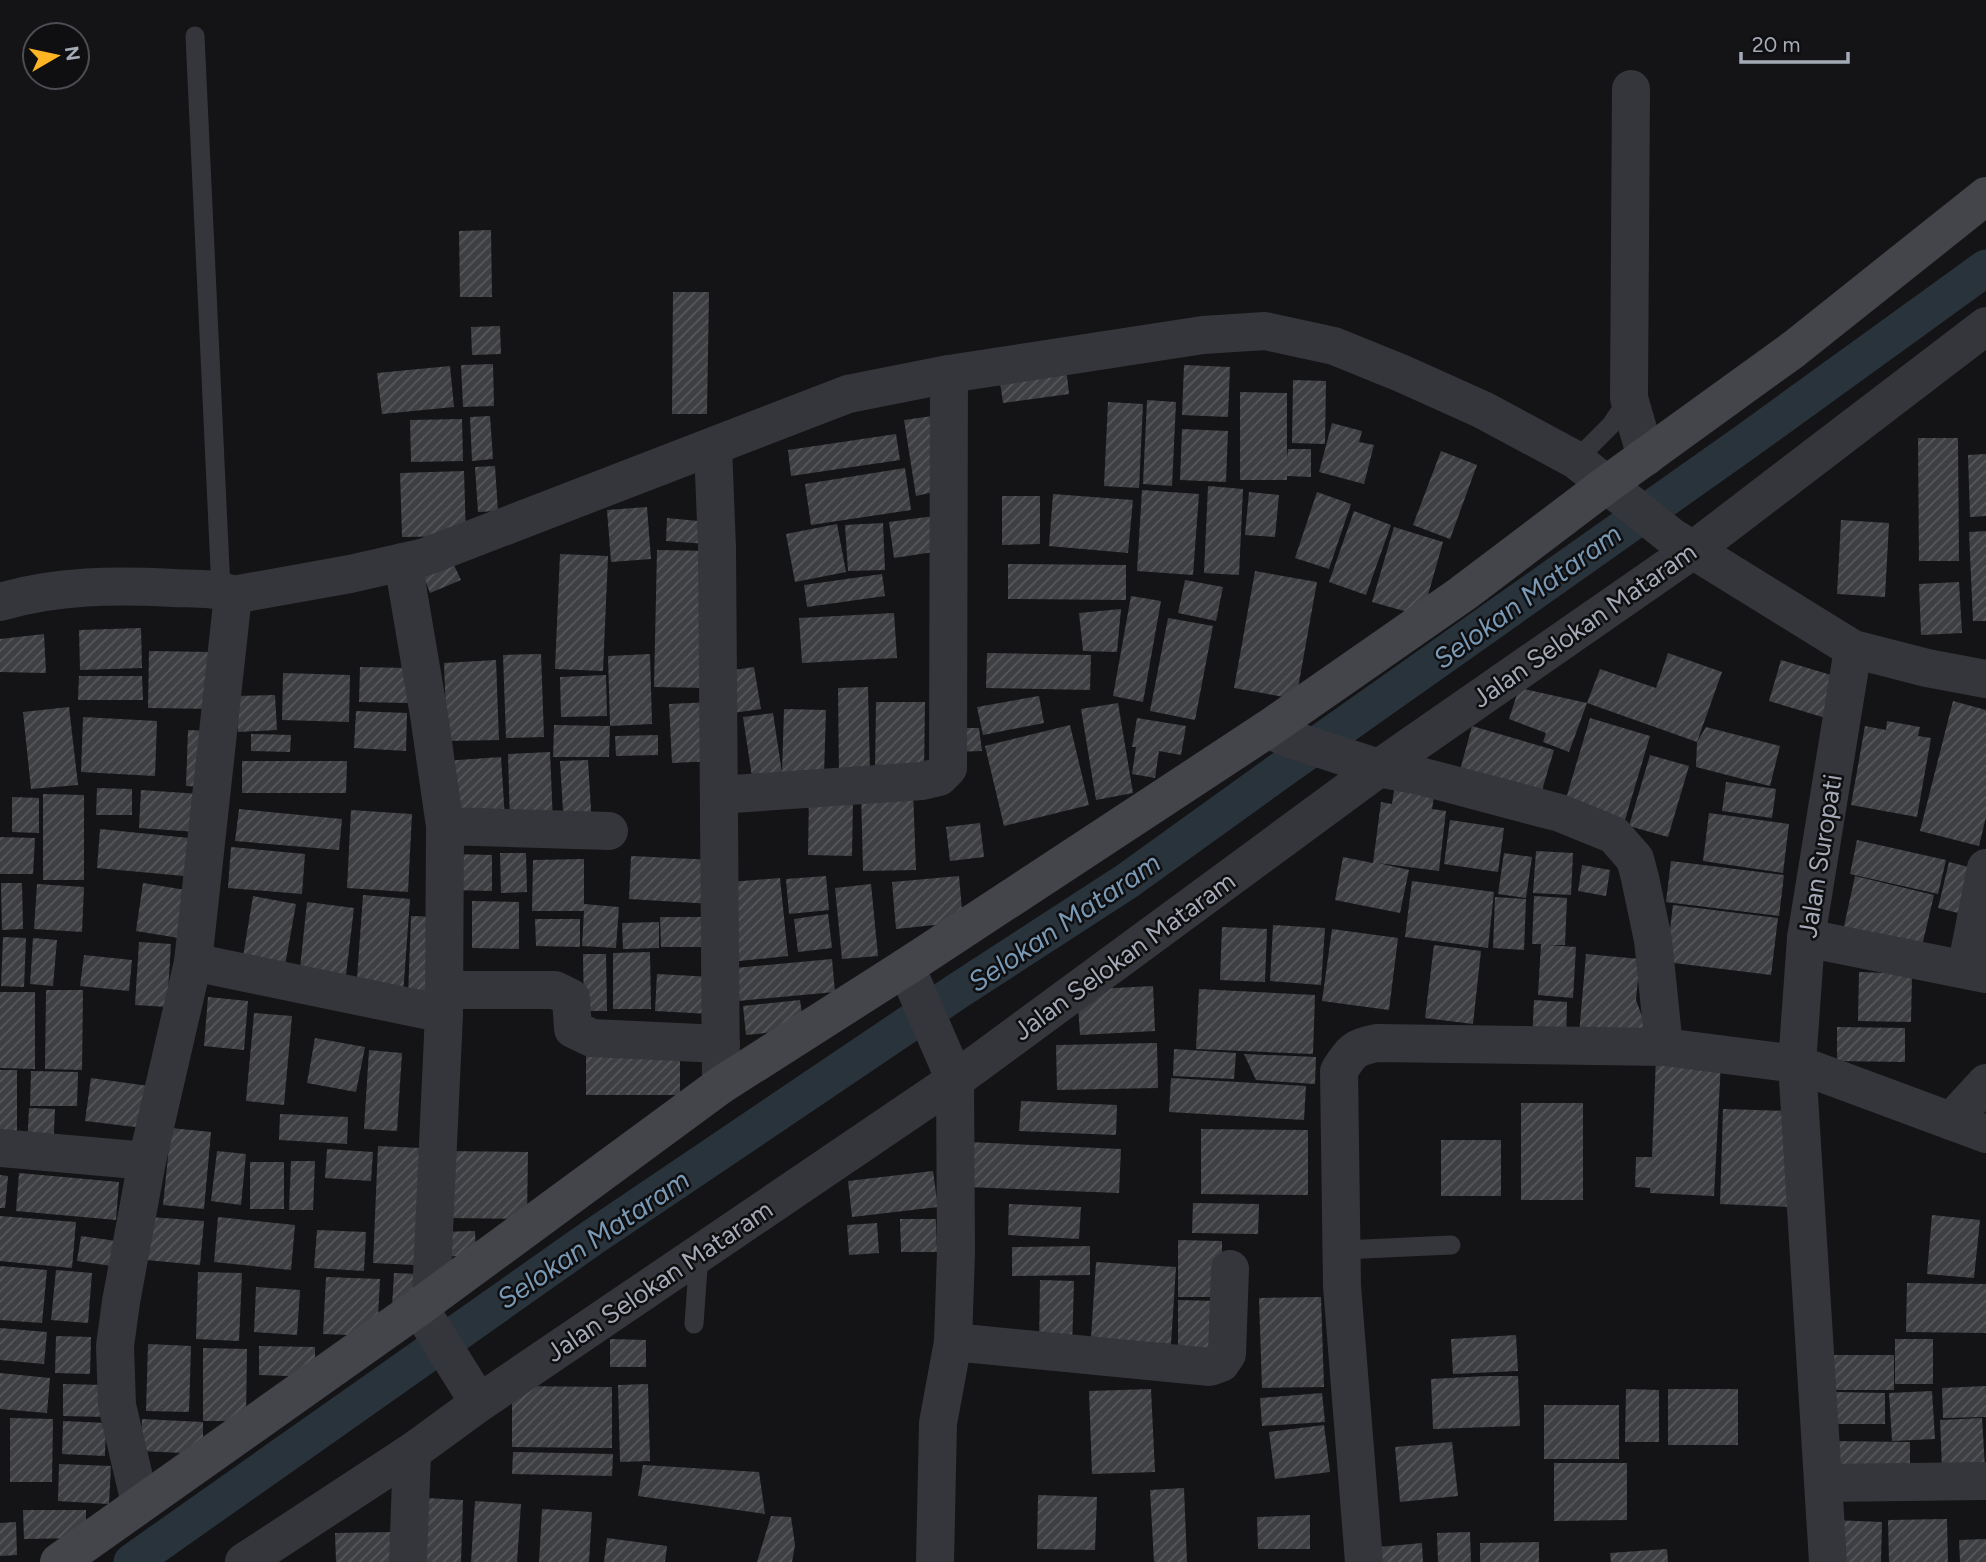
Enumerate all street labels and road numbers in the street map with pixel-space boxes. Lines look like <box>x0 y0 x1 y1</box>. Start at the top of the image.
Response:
street label: Jalan Selokan Mataram <box>1466 535 1702 715</box>
street label: Jalan Suropati <box>1791 772 1849 940</box>
street label: Jalan Selokan Mataram <box>1007 865 1241 1047</box>
street label: Jalan Selokan Mataram <box>540 1193 778 1369</box>

